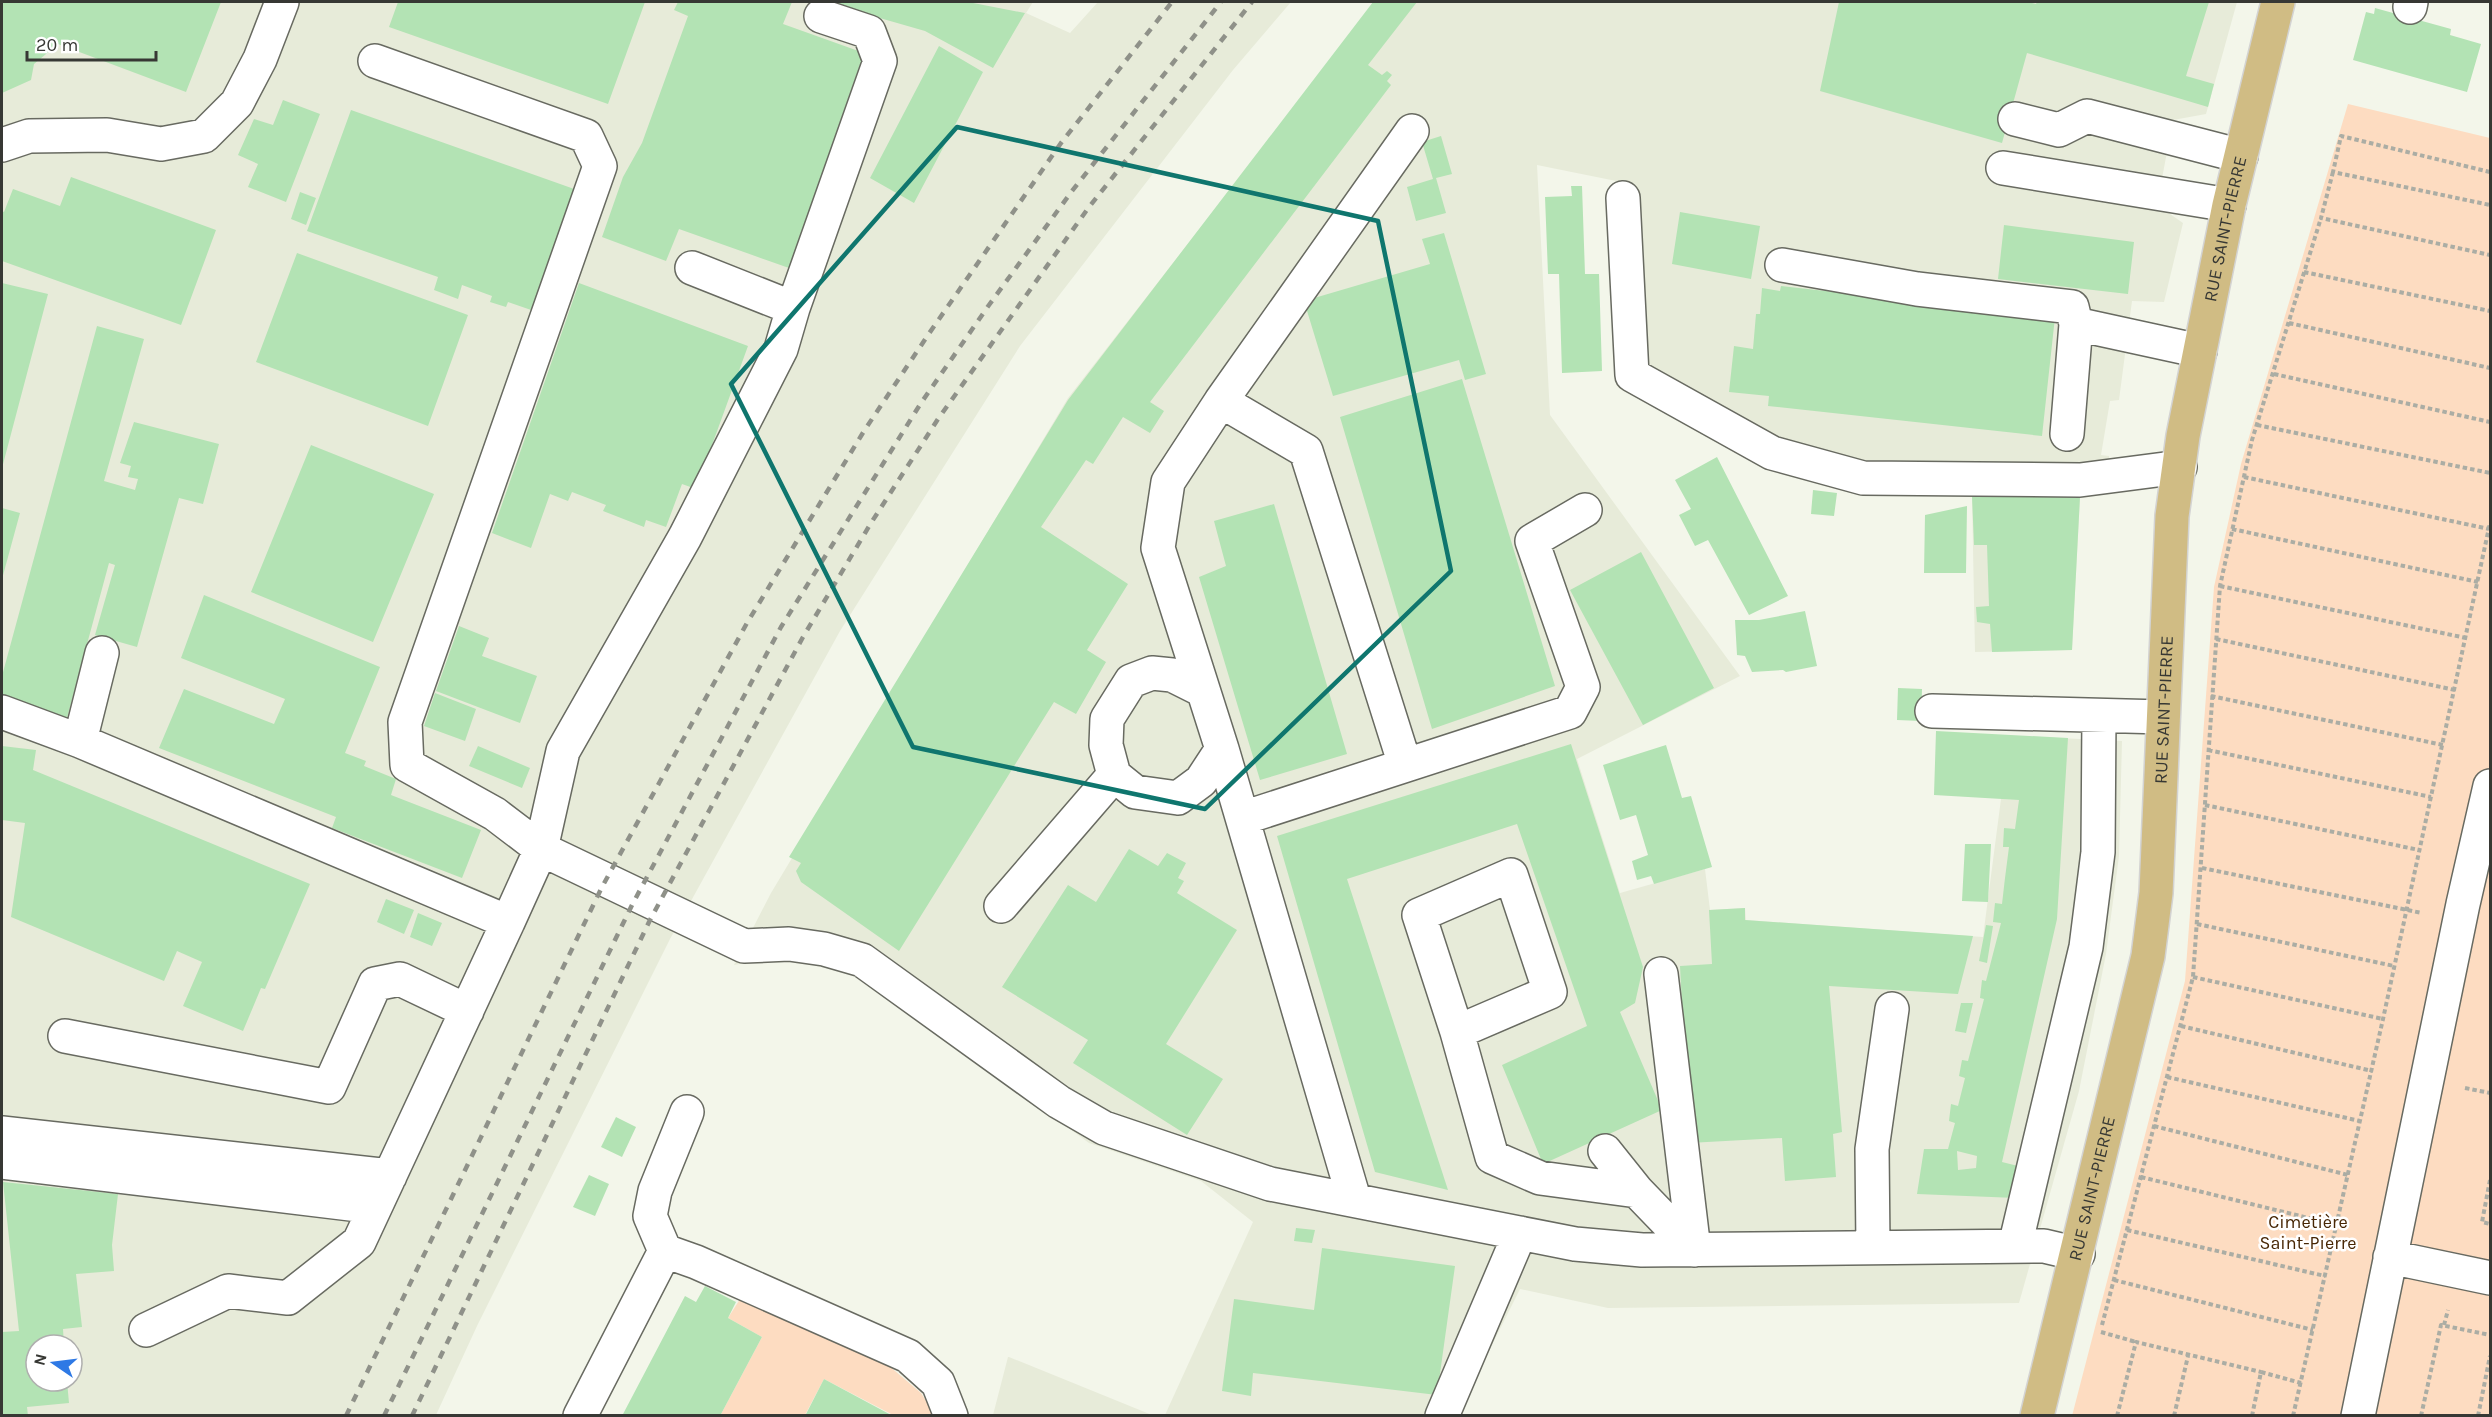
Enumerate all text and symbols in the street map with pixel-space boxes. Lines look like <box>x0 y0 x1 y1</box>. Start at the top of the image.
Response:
scale bar <box>27 24 156 62</box>
text: 20 m <box>36 34 78 56</box>
street label: RUE SAINT-PIERRE <box>2199 154 2251 304</box>
street label: RUE SAINT-PIERRE <box>2150 635 2178 784</box>
street label: RUE SAINT-PIERRE <box>2064 1114 2120 1263</box>
park label: Cimetière Saint-Pierre <box>2260 1211 2356 1254</box>
north arrow <box>24 1333 84 1393</box>
text: N <box>29 1352 51 1367</box>

